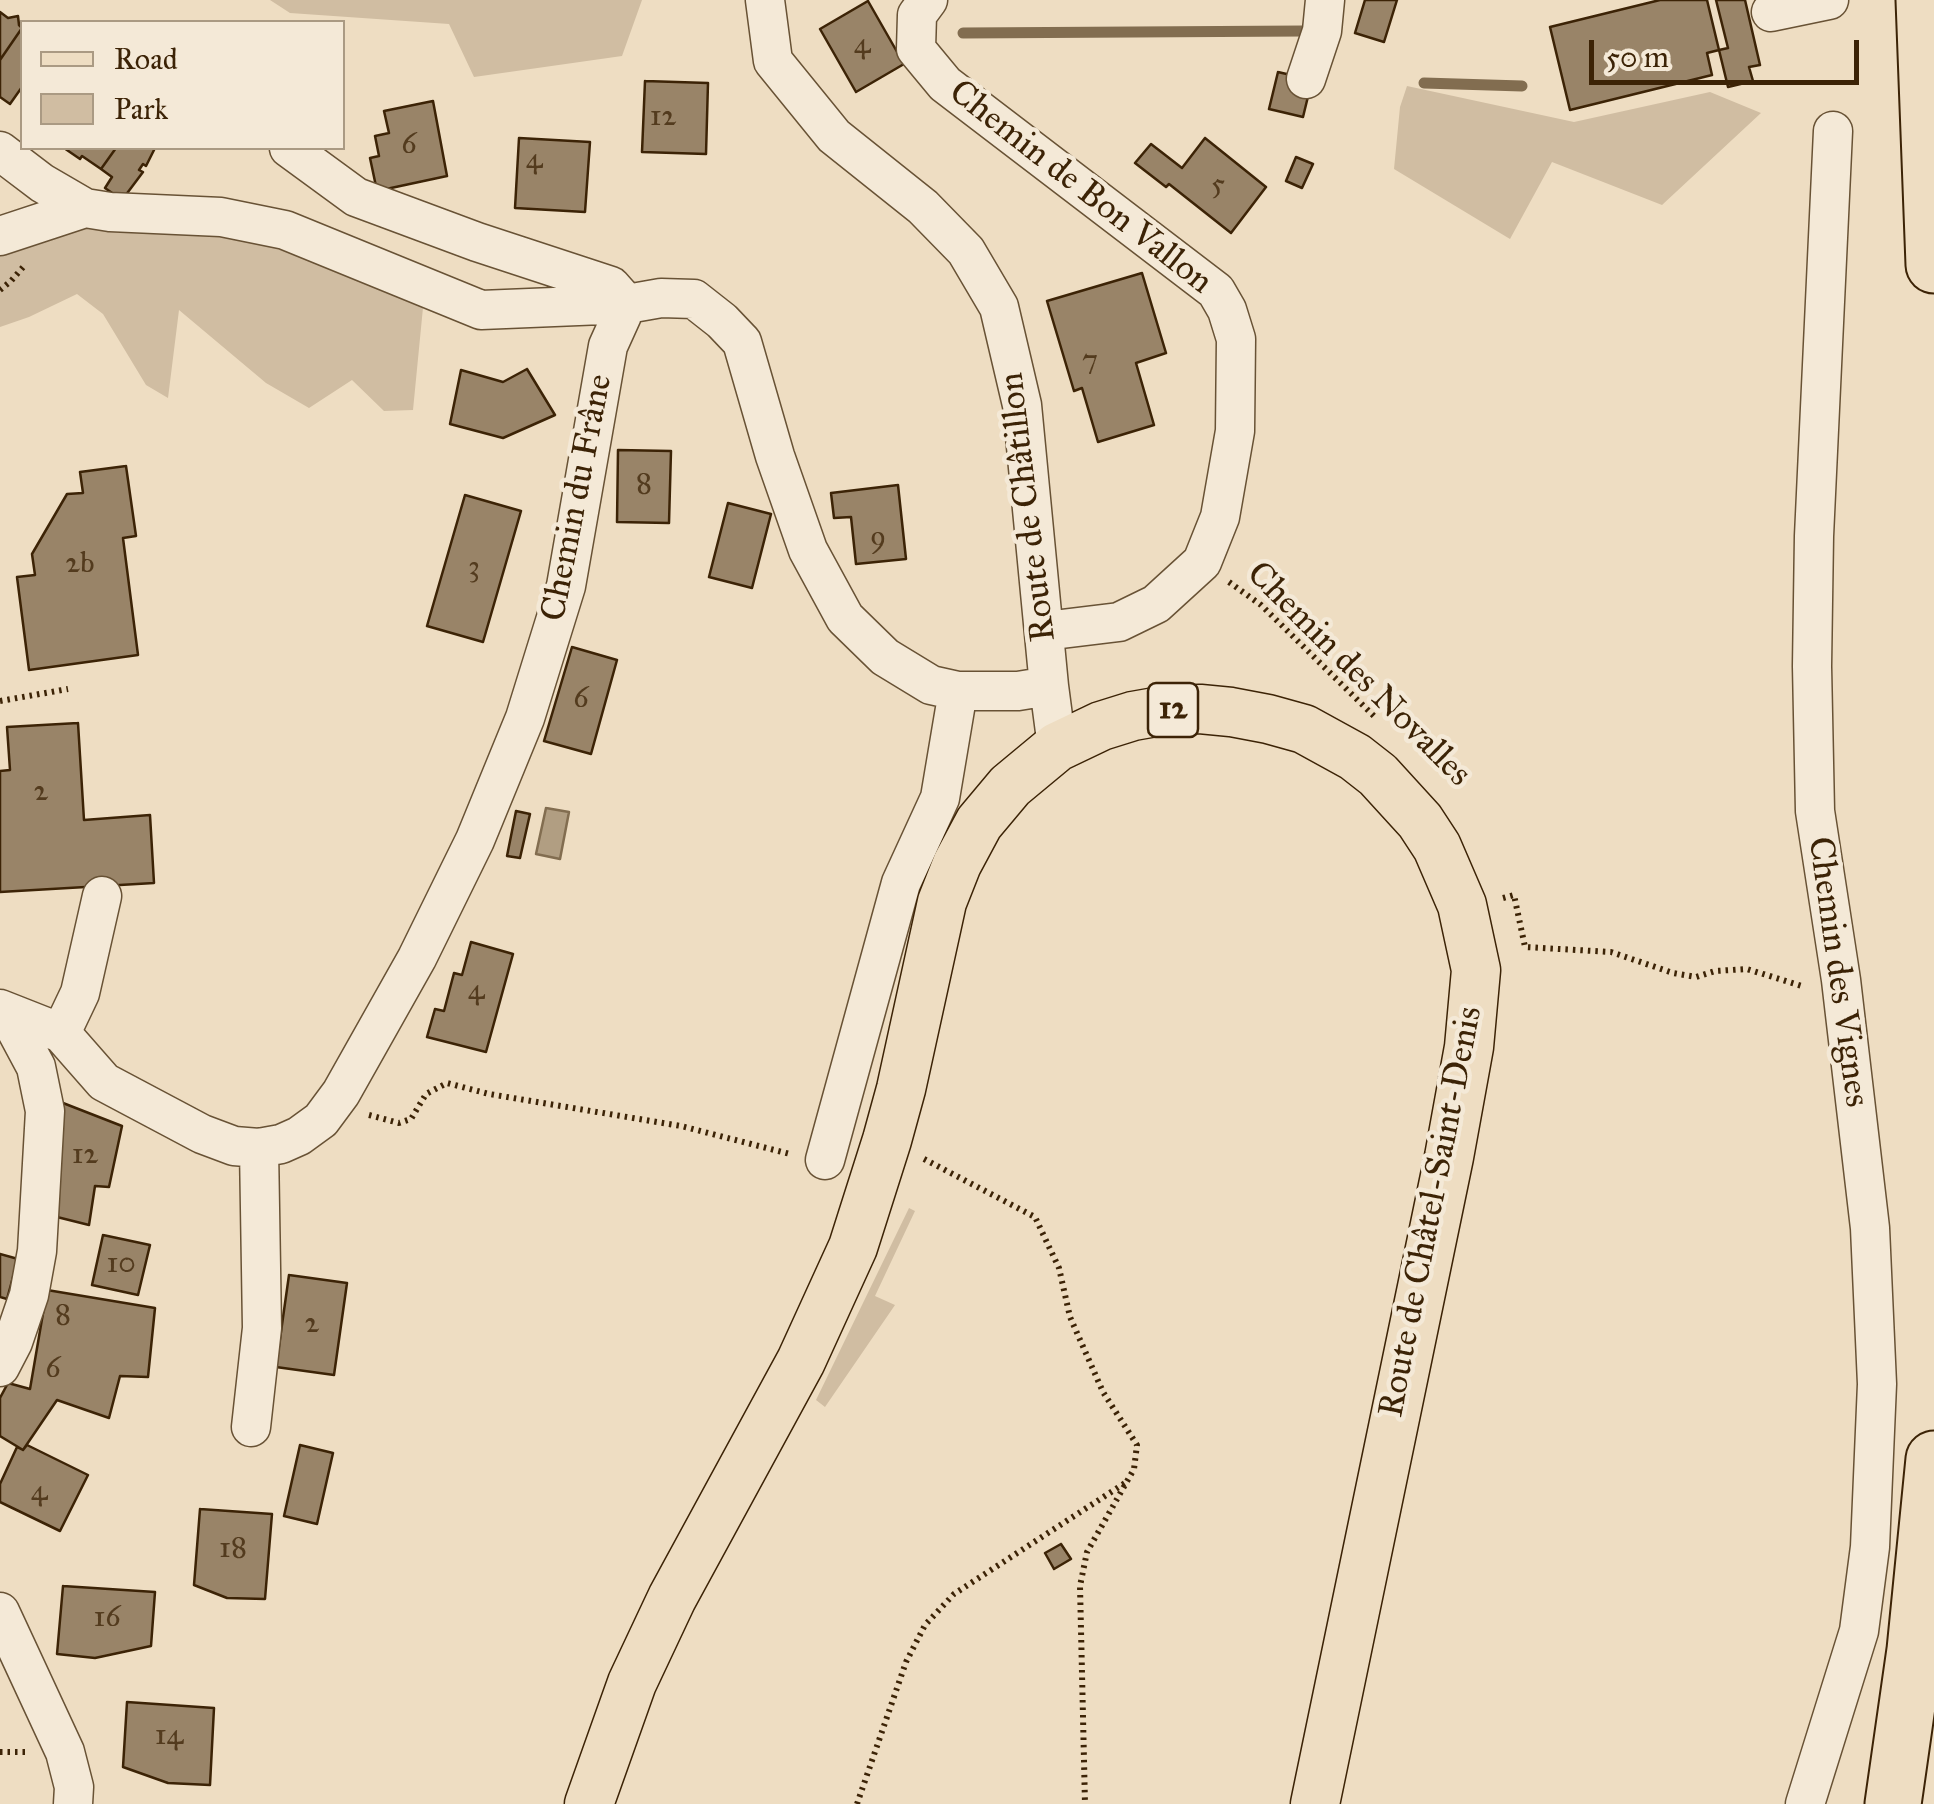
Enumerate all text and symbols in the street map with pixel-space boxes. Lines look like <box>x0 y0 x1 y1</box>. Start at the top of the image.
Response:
legend <box>20 20 345 150</box>
scale bar <box>1594 20 1864 82</box>
house number: 4 <box>854 28 870 64</box>
text: 50 m <box>1606 39 1669 75</box>
text: Road <box>114 41 178 77</box>
street label: Chemin de Bon Vallon <box>940 72 1220 304</box>
text: Park <box>114 91 168 127</box>
house number: 12 <box>650 100 676 136</box>
house number: 6 <box>401 128 417 164</box>
house number: 4 <box>526 143 542 179</box>
house number: 5 <box>1211 168 1225 204</box>
house number: 7 <box>1082 344 1098 380</box>
street label: Route de Châtillon <box>992 370 1066 644</box>
street label: Chemin du Frâne <box>533 371 623 625</box>
house number: 8 <box>636 468 652 504</box>
house number: 9 <box>870 521 886 557</box>
house number: 2b <box>65 547 95 583</box>
house number: 3 <box>468 551 480 587</box>
street label: Chemin des Novalles <box>1237 554 1479 796</box>
house number: 6 <box>573 682 589 718</box>
road number: 12 <box>1148 683 1198 737</box>
house number: 2 <box>34 775 48 811</box>
street label: Chemin des Vignes <box>1797 834 1877 1110</box>
house number: 4 <box>468 974 484 1010</box>
street label: Route de Châtel-Saint-Denis <box>1372 1003 1492 1421</box>
house number: 12 <box>72 1138 98 1174</box>
house number: 10 <box>106 1247 136 1283</box>
house number: 8 <box>55 1299 71 1335</box>
house number: 2 <box>305 1307 319 1343</box>
house number: 6 <box>45 1352 61 1388</box>
house number: 4 <box>31 1475 47 1511</box>
house number: 18 <box>219 1532 247 1568</box>
house number: 16 <box>93 1601 121 1637</box>
house number: 14 <box>155 1719 183 1755</box>

